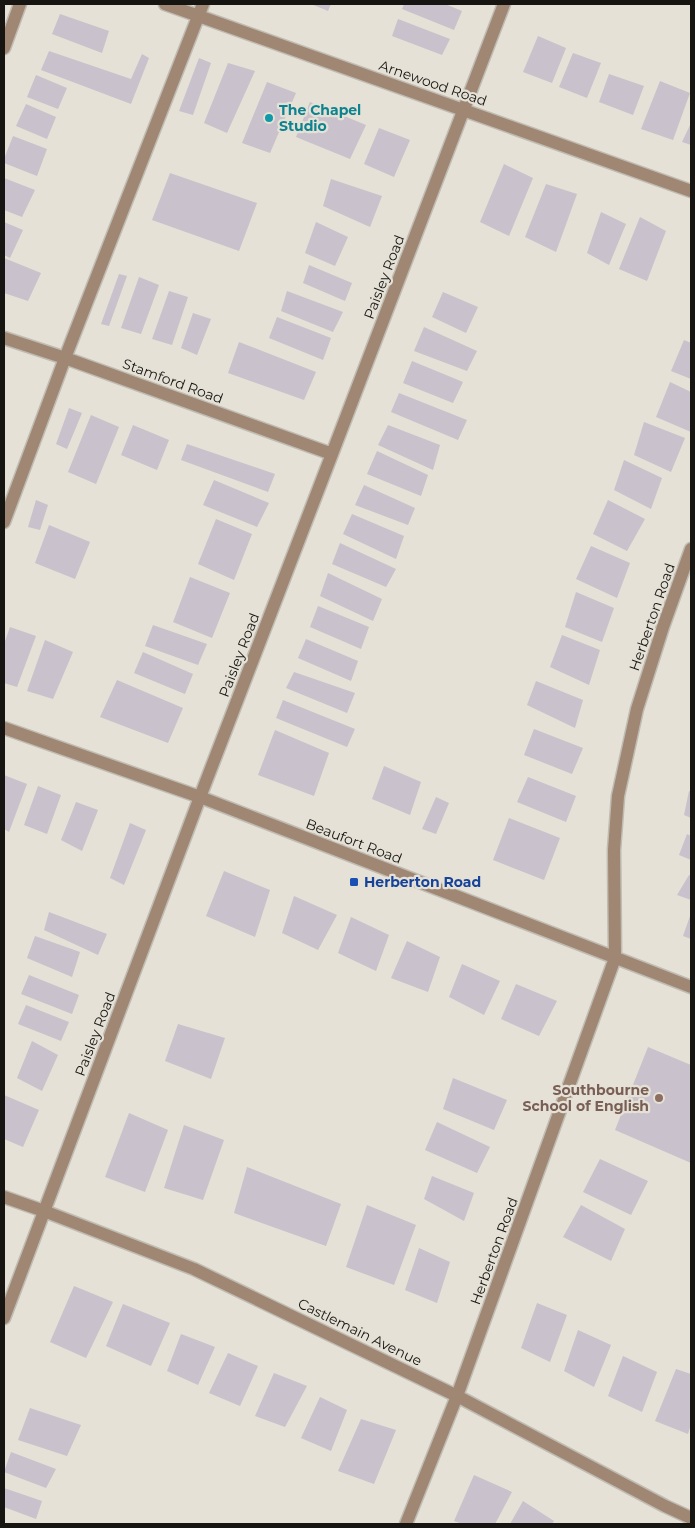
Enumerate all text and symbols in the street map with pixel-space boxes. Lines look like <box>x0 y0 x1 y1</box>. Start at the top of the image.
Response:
street label: Arnewood Road <box>377 56 489 110</box>
place label: The Chapel Studio <box>279 101 361 135</box>
marker: The Chapel Studio <box>263 112 275 124</box>
street label: Paisley Road <box>360 232 408 322</box>
street label: Stamford Road <box>120 354 226 408</box>
street label: Herberton Road <box>625 561 679 673</box>
street label: Paisley Road <box>215 610 263 700</box>
street label: Beaufort Road <box>303 814 405 868</box>
place label: Herberton Road <box>364 873 481 891</box>
marker: Herberton Road <box>348 876 360 888</box>
street label: Paisley Road <box>71 989 119 1079</box>
place label: Southbourne School of English <box>523 1081 649 1115</box>
marker: Southbourne School of English <box>653 1092 665 1104</box>
street label: Herberton Road <box>466 1195 522 1307</box>
street label: Castlemain Avenue <box>295 1294 425 1370</box>

